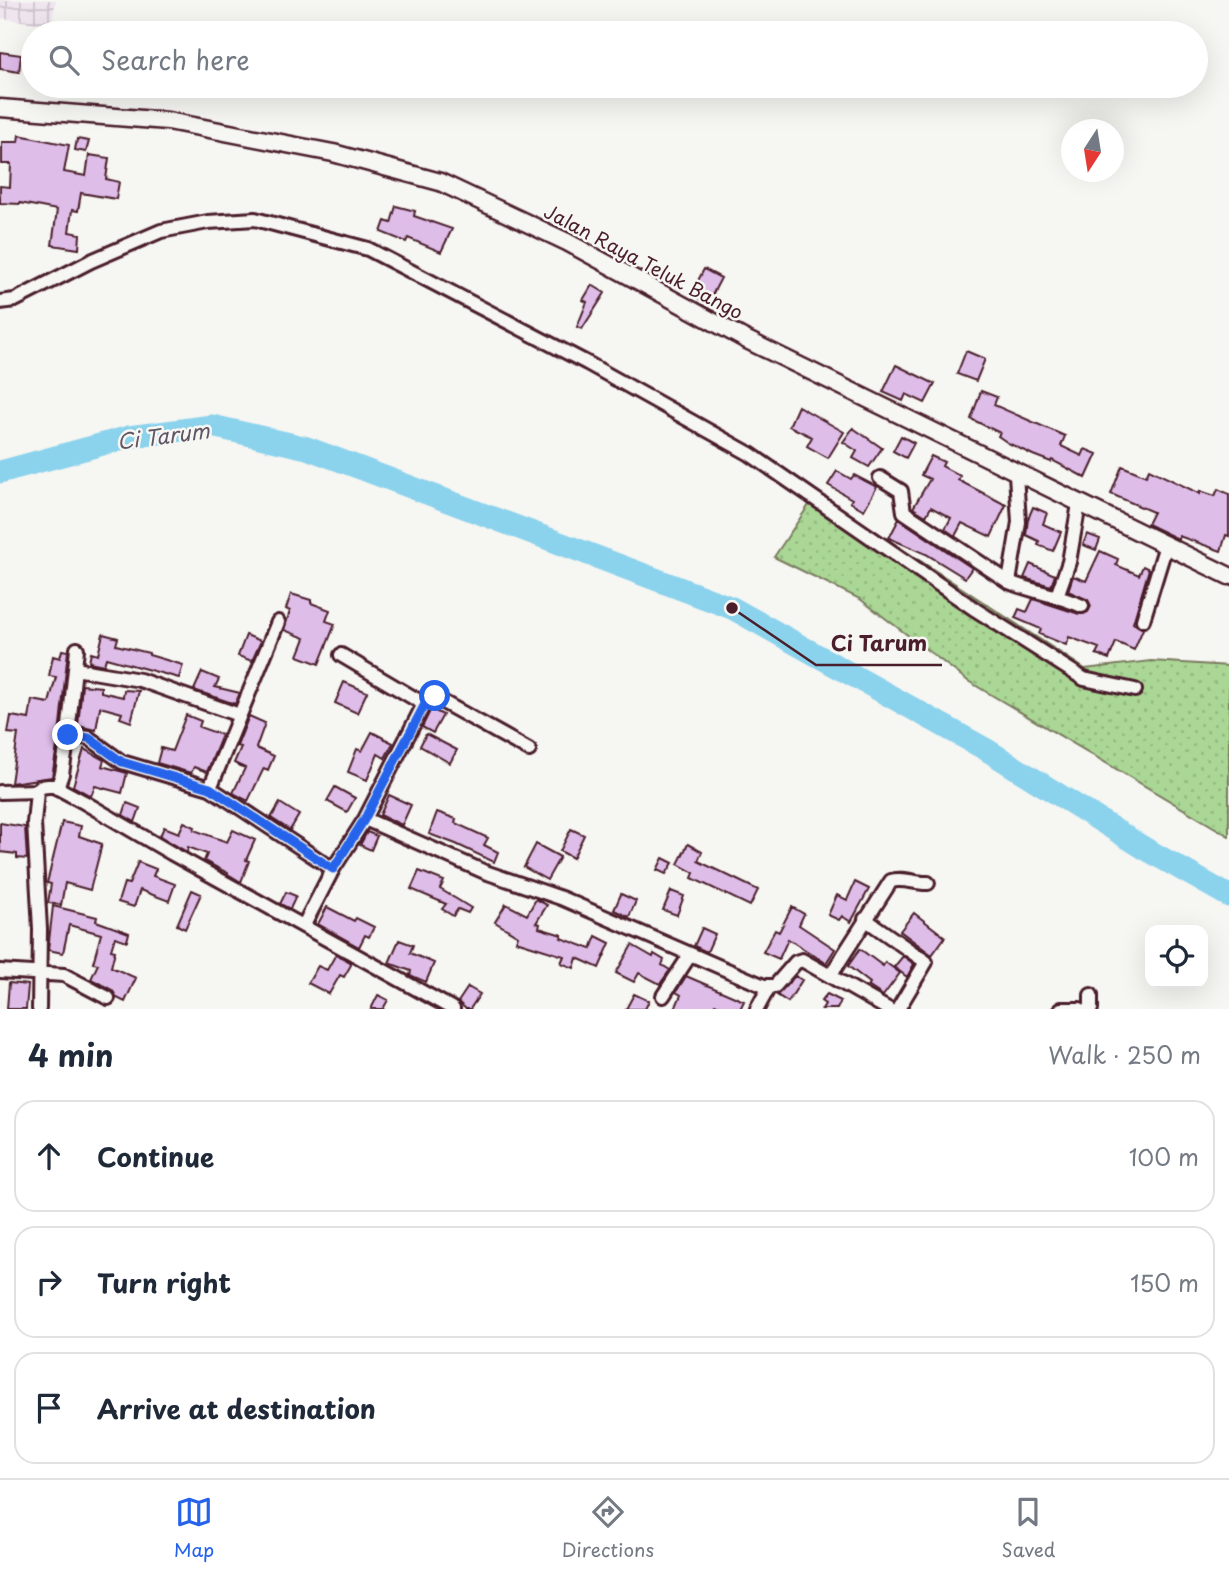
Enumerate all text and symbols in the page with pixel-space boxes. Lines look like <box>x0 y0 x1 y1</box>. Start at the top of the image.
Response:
search box <box>21 21 1208 98</box>
text: Search here <box>101 40 250 79</box>
icon: search <box>45 41 83 79</box>
north arrow <box>1061 119 1124 182</box>
street label: Jalan Raya Teluk Bango <box>539 197 749 325</box>
water label: Ci Tarum <box>115 413 212 457</box>
callout: Ci Tarum <box>816 623 942 665</box>
text: Ci Tarum <box>831 626 927 658</box>
route start <box>419 680 450 711</box>
route end <box>52 719 83 750</box>
map controls <box>1145 925 1208 988</box>
button: locate <box>1145 925 1208 988</box>
text: 4 min <box>28 1032 114 1077</box>
text: Walk · 250 m <box>1048 1037 1201 1072</box>
icon: ahead <box>30 1137 68 1175</box>
text: Continue <box>97 1137 214 1176</box>
text: 100 m <box>1129 1139 1199 1174</box>
icon: right <box>30 1263 68 1301</box>
text: Turn right <box>97 1263 231 1302</box>
text: 150 m <box>1130 1265 1199 1300</box>
icon: arrive <box>30 1389 68 1427</box>
text: Arrive at destination <box>97 1389 376 1428</box>
tab: Map <box>174 1493 214 1563</box>
tab: Directions <box>562 1493 654 1563</box>
tab: Saved <box>1001 1493 1055 1563</box>

